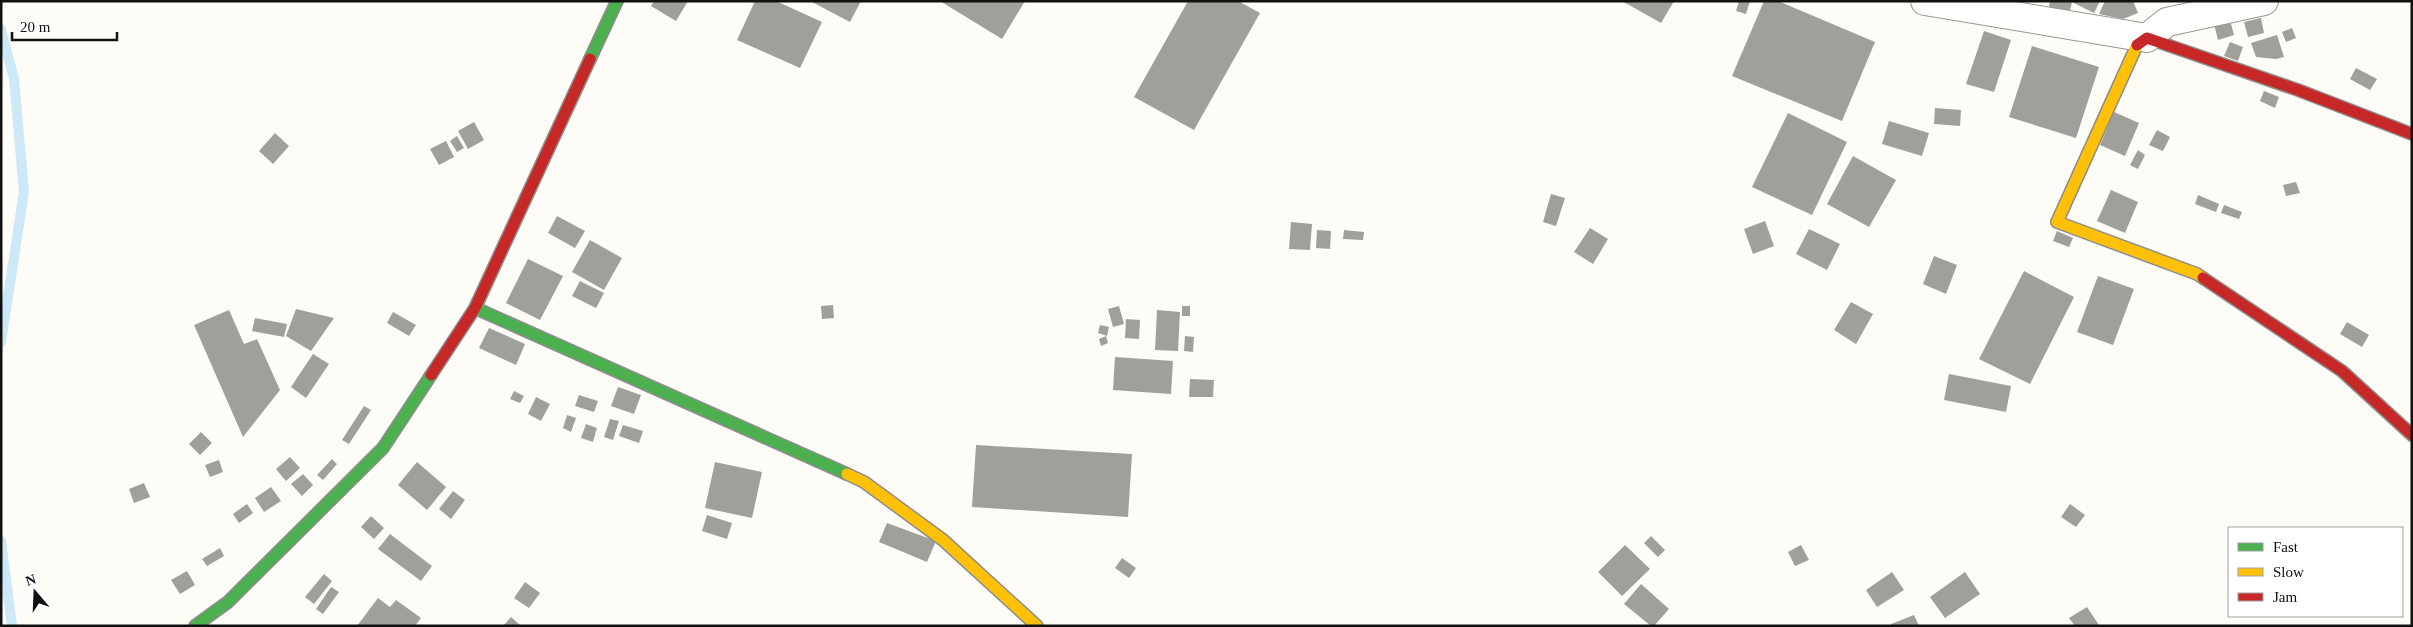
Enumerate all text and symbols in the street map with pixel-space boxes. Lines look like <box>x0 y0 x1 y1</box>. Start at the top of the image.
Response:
scale bar <box>12 10 118 42</box>
text: 20 m <box>20 19 51 35</box>
legend <box>2228 527 2403 617</box>
text: Fast <box>2273 539 2299 555</box>
text: Slow <box>2273 564 2304 580</box>
north arrow <box>10 567 60 617</box>
text: N <box>24 571 38 589</box>
text: Jam <box>2273 589 2297 605</box>

